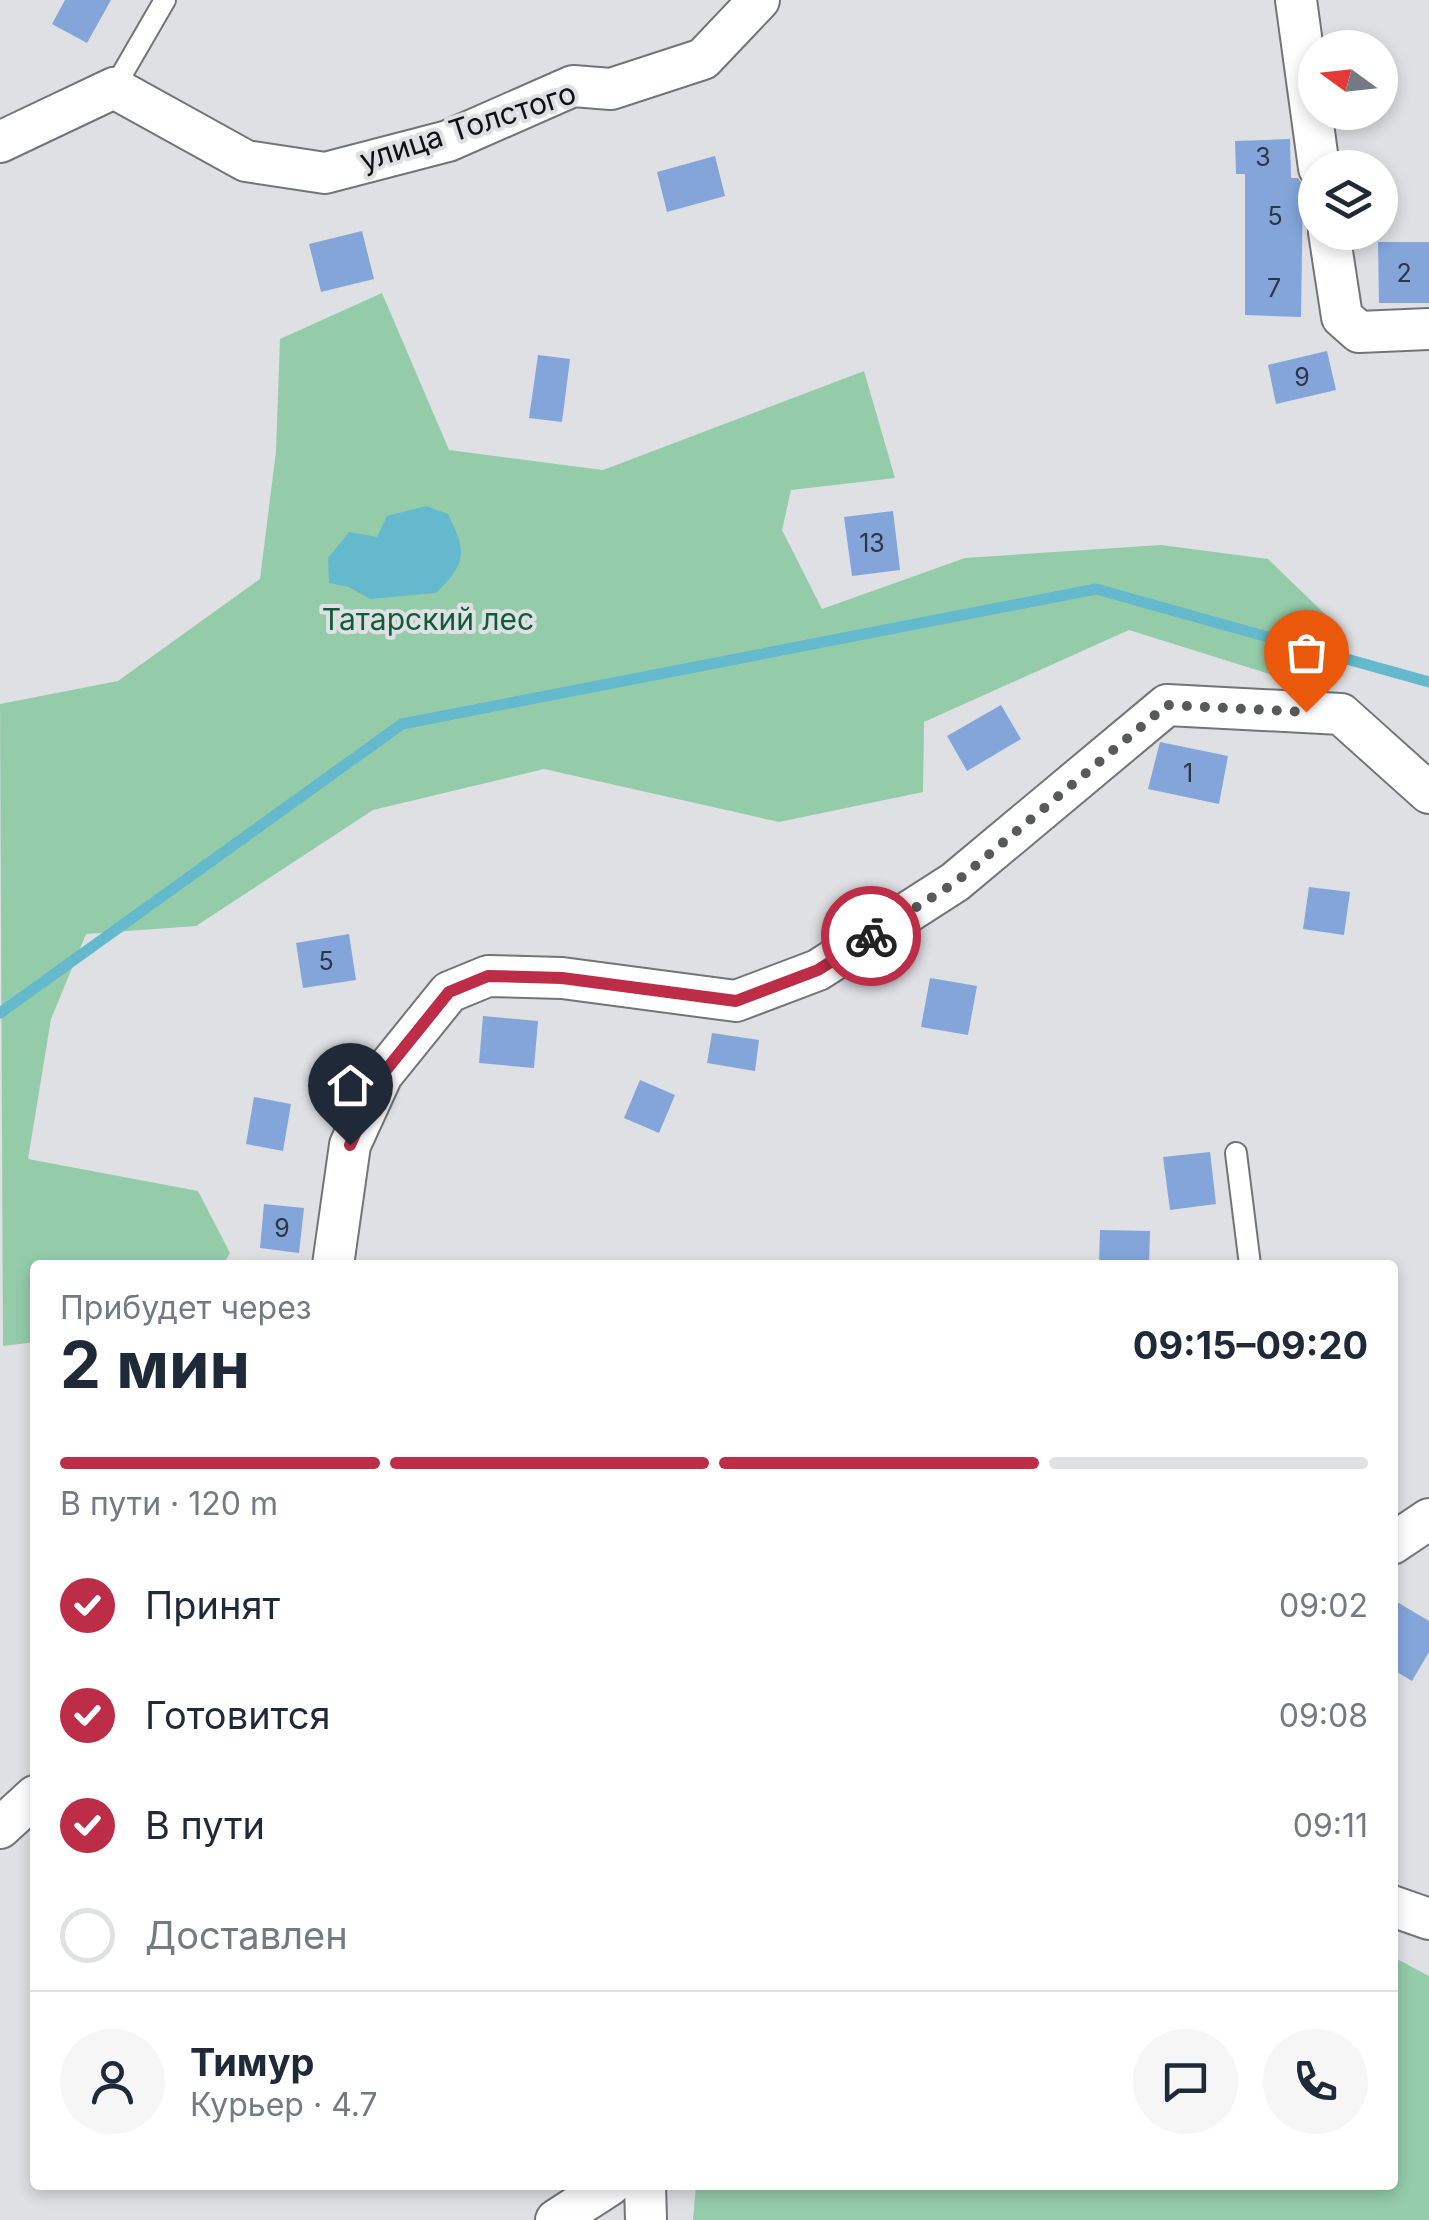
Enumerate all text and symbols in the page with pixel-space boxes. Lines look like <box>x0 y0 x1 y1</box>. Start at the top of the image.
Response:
north arrow <box>1298 30 1398 130</box>
map controls <box>1298 30 1398 250</box>
street label: улица Толстого <box>355 74 580 178</box>
house number: 3 <box>1255 142 1271 172</box>
button: layers <box>1298 150 1398 250</box>
house number: 5 <box>1267 201 1283 231</box>
house number: 2 <box>1396 258 1412 288</box>
house number: 7 <box>1267 273 1281 303</box>
house number: 9 <box>1294 362 1310 392</box>
house number: 13 <box>859 528 885 558</box>
park label: Татарский лес <box>322 601 534 637</box>
pin <box>1264 610 1349 713</box>
icon: bag <box>1279 625 1334 680</box>
house number: 1 <box>1183 758 1193 788</box>
courier <box>821 886 921 986</box>
icon: bike <box>844 909 899 964</box>
house number: 5 <box>318 946 334 976</box>
pin <box>308 1043 393 1146</box>
icon: home <box>323 1058 378 1113</box>
house number: 9 <box>274 1213 290 1243</box>
text: Прибудет через <box>60 1288 312 1327</box>
text: 09:15–09:20 <box>1133 1322 1368 1368</box>
text: 2 мин <box>60 1325 250 1404</box>
text: В пути · 120 m <box>60 1484 278 1523</box>
icon: check <box>60 1578 115 1633</box>
text: Принят <box>145 1582 280 1628</box>
text: 09:02 <box>1279 1586 1368 1625</box>
icon: check <box>60 1688 115 1743</box>
text: Готовится <box>145 1692 330 1738</box>
text: 09:08 <box>1279 1696 1368 1735</box>
icon: check <box>60 1798 115 1853</box>
text: В пути <box>145 1802 265 1848</box>
text: 09:11 <box>1293 1806 1368 1845</box>
text: Доставлен <box>145 1912 348 1958</box>
button: person <box>60 2029 165 2134</box>
button: chat <box>1133 2029 1238 2134</box>
button: phone <box>1263 2029 1368 2134</box>
text: Тимур <box>190 2039 315 2085</box>
text: Курьер · 4.7 <box>190 2085 378 2124</box>

